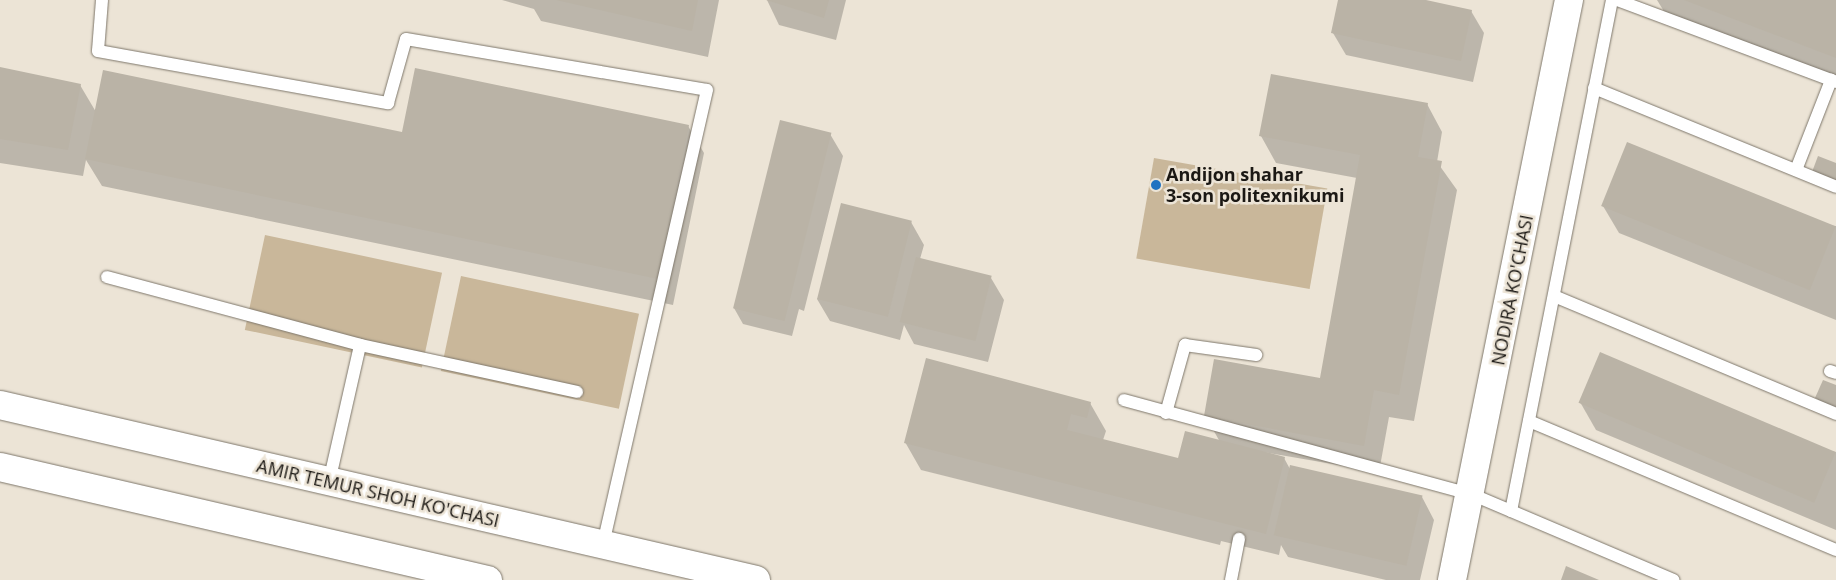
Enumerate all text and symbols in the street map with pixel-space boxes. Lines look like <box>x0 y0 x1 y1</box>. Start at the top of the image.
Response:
place label: Andijon shahar 3-son politexnikumi <box>1166 164 1345 206</box>
marker: Andijon shahar 3-son politexnikumi <box>1150 179 1162 191</box>
street label: NODIRA KO'CHASI <box>1487 213 1537 367</box>
street label: AMIR TEMUR SHOH KO'CHASI <box>255 455 501 531</box>

